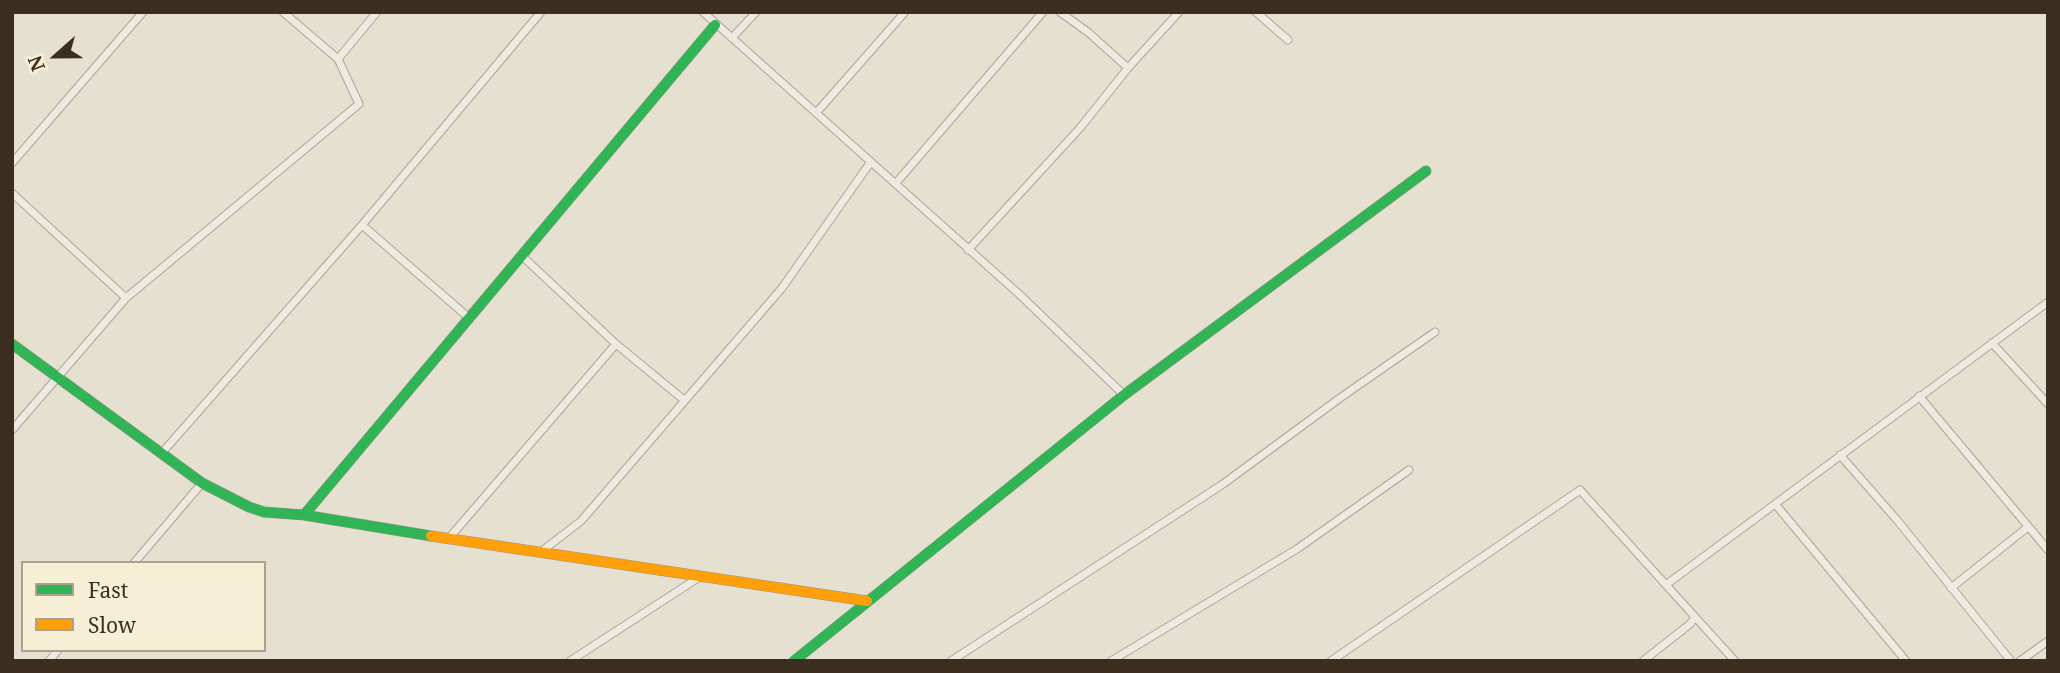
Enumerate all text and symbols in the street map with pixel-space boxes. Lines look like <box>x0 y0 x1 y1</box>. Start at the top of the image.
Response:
north arrow <box>21 21 91 91</box>
text: N <box>22 52 51 75</box>
legend <box>21 561 266 652</box>
text: Fast <box>88 576 128 604</box>
text: Slow <box>88 611 136 639</box>

